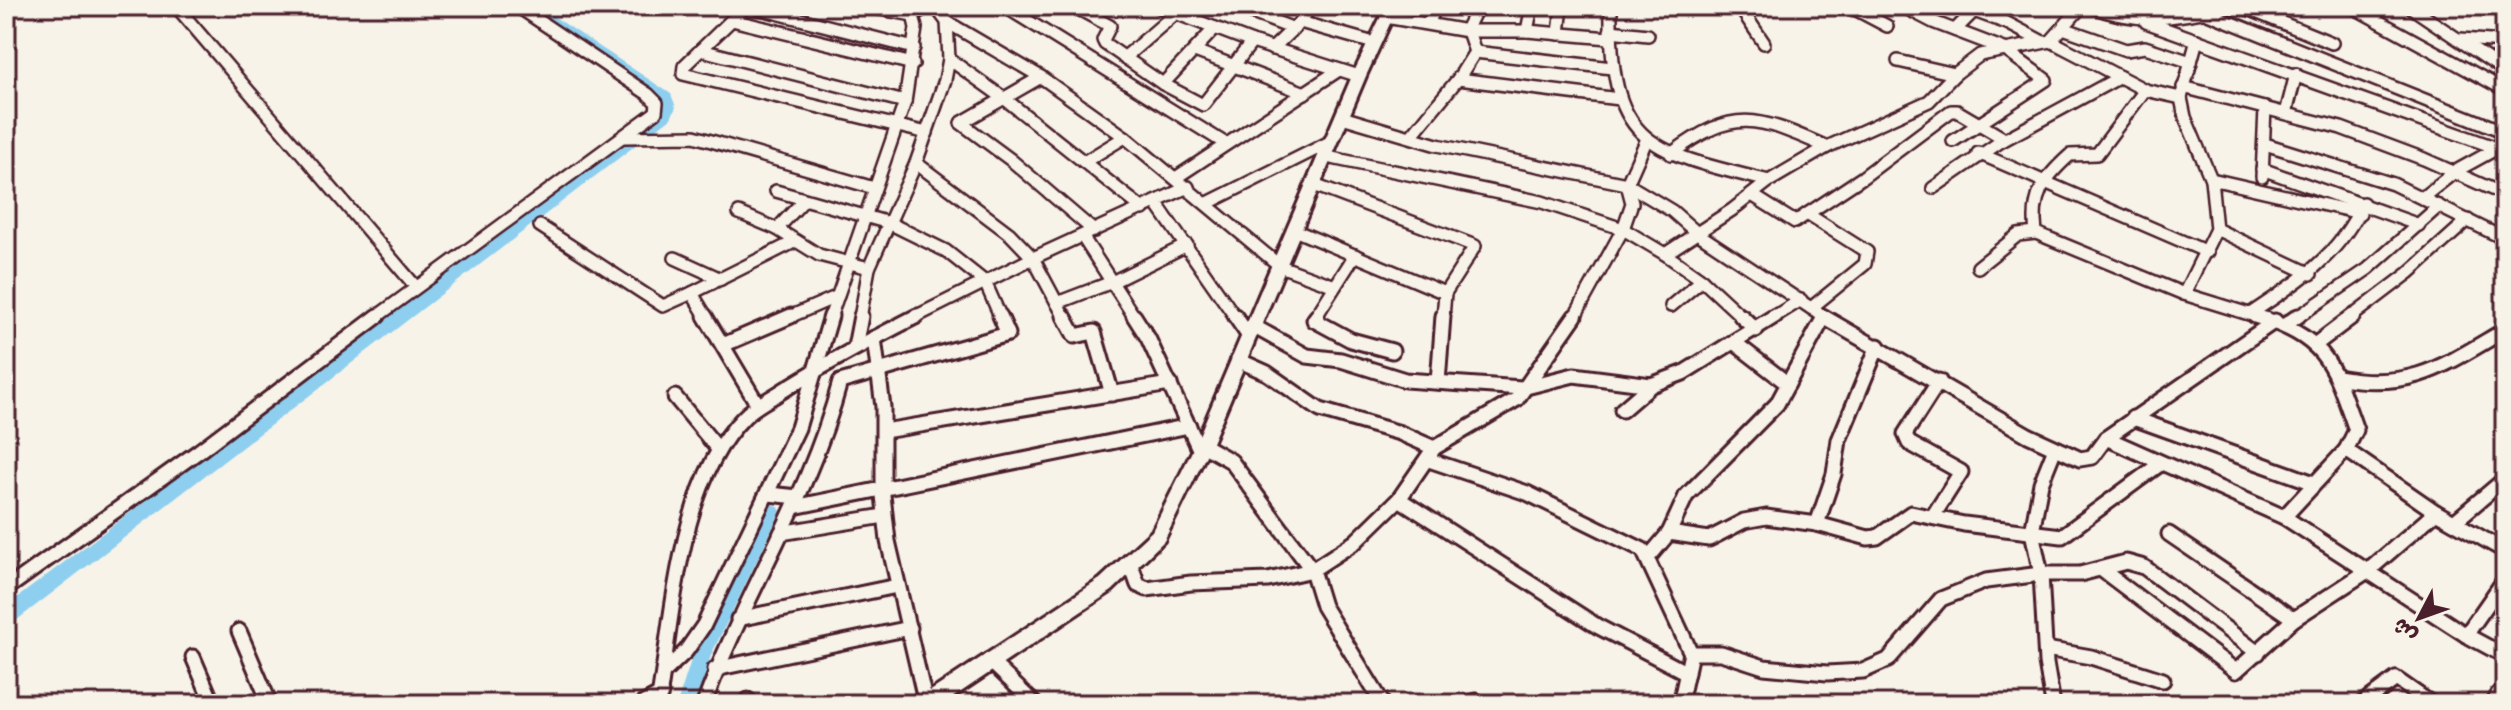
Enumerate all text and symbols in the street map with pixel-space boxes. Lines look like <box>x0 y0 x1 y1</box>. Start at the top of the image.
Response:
north arrow <box>2379 578 2459 658</box>
text: ش <box>2387 610 2426 648</box>

